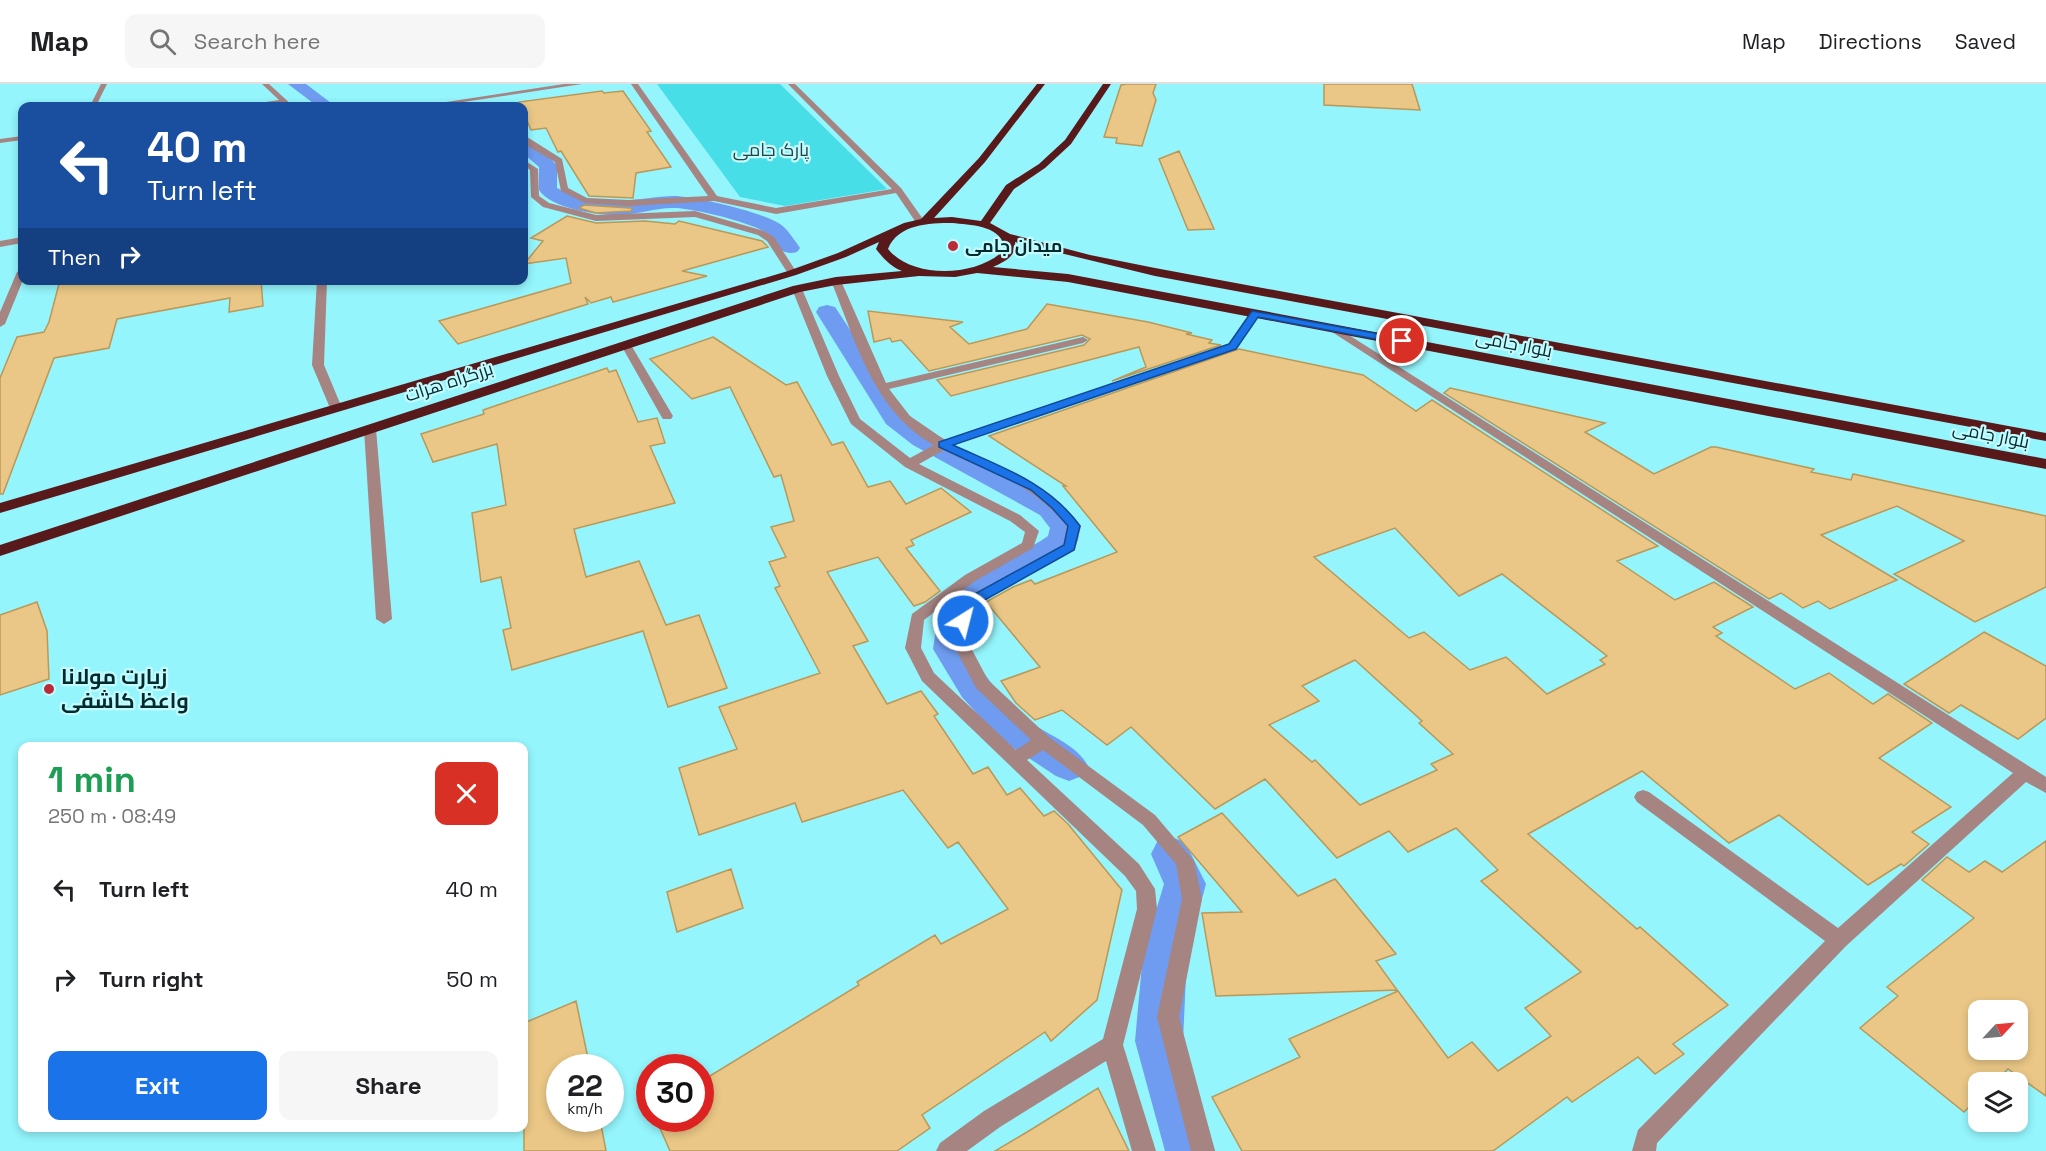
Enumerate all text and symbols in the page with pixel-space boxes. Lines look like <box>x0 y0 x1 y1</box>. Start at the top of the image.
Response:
search box <box>125 14 545 68</box>
text: Map <box>30 23 89 59</box>
icon: search <box>146 25 179 58</box>
text: Search here <box>194 27 321 55</box>
text: Map <box>1742 28 1786 55</box>
text: Directions <box>1819 28 1922 55</box>
text: Saved <box>1955 28 2016 55</box>
text: 40 m <box>147 121 247 174</box>
icon: left <box>48 126 126 204</box>
park label: پارک جامی <box>733 138 809 162</box>
text: Turn left <box>147 173 257 208</box>
place label: میدان جامی <box>965 234 1062 257</box>
marker: میدان جامی <box>946 239 960 253</box>
icon: right <box>113 240 146 273</box>
text: Then <box>48 243 101 271</box>
pin <box>1376 315 1427 366</box>
icon: arrive <box>1385 324 1418 357</box>
street label: بلوار جامی <box>1474 325 1554 362</box>
street label: بزرگراه هرات <box>402 356 496 407</box>
street label: بلوار جامی <box>1951 416 2031 453</box>
position arrow <box>931 589 995 653</box>
place label: زیارت مولانا واعظ کاشفی <box>61 663 189 714</box>
marker: زیارت مولانا واعظ کاشفی <box>42 682 56 696</box>
text: 1 min <box>48 757 136 803</box>
button: close <box>435 762 498 825</box>
text: 250 m · 08:49 <box>48 803 176 829</box>
icon: left <box>48 873 81 906</box>
text: Turn left <box>99 875 189 903</box>
text: 40 m <box>446 875 498 903</box>
icon: right <box>48 963 81 996</box>
text: Turn right <box>99 965 204 993</box>
text: 50 m <box>446 965 498 993</box>
north arrow <box>1968 1000 2028 1060</box>
map controls <box>1968 1000 2028 1132</box>
button: Exit <box>48 1051 267 1120</box>
button: Share <box>279 1051 498 1120</box>
speed limit sign: 30 <box>636 1054 714 1132</box>
text: 22 <box>567 1066 603 1105</box>
button: layers <box>1968 1072 2028 1132</box>
text: km/h <box>567 1099 603 1118</box>

